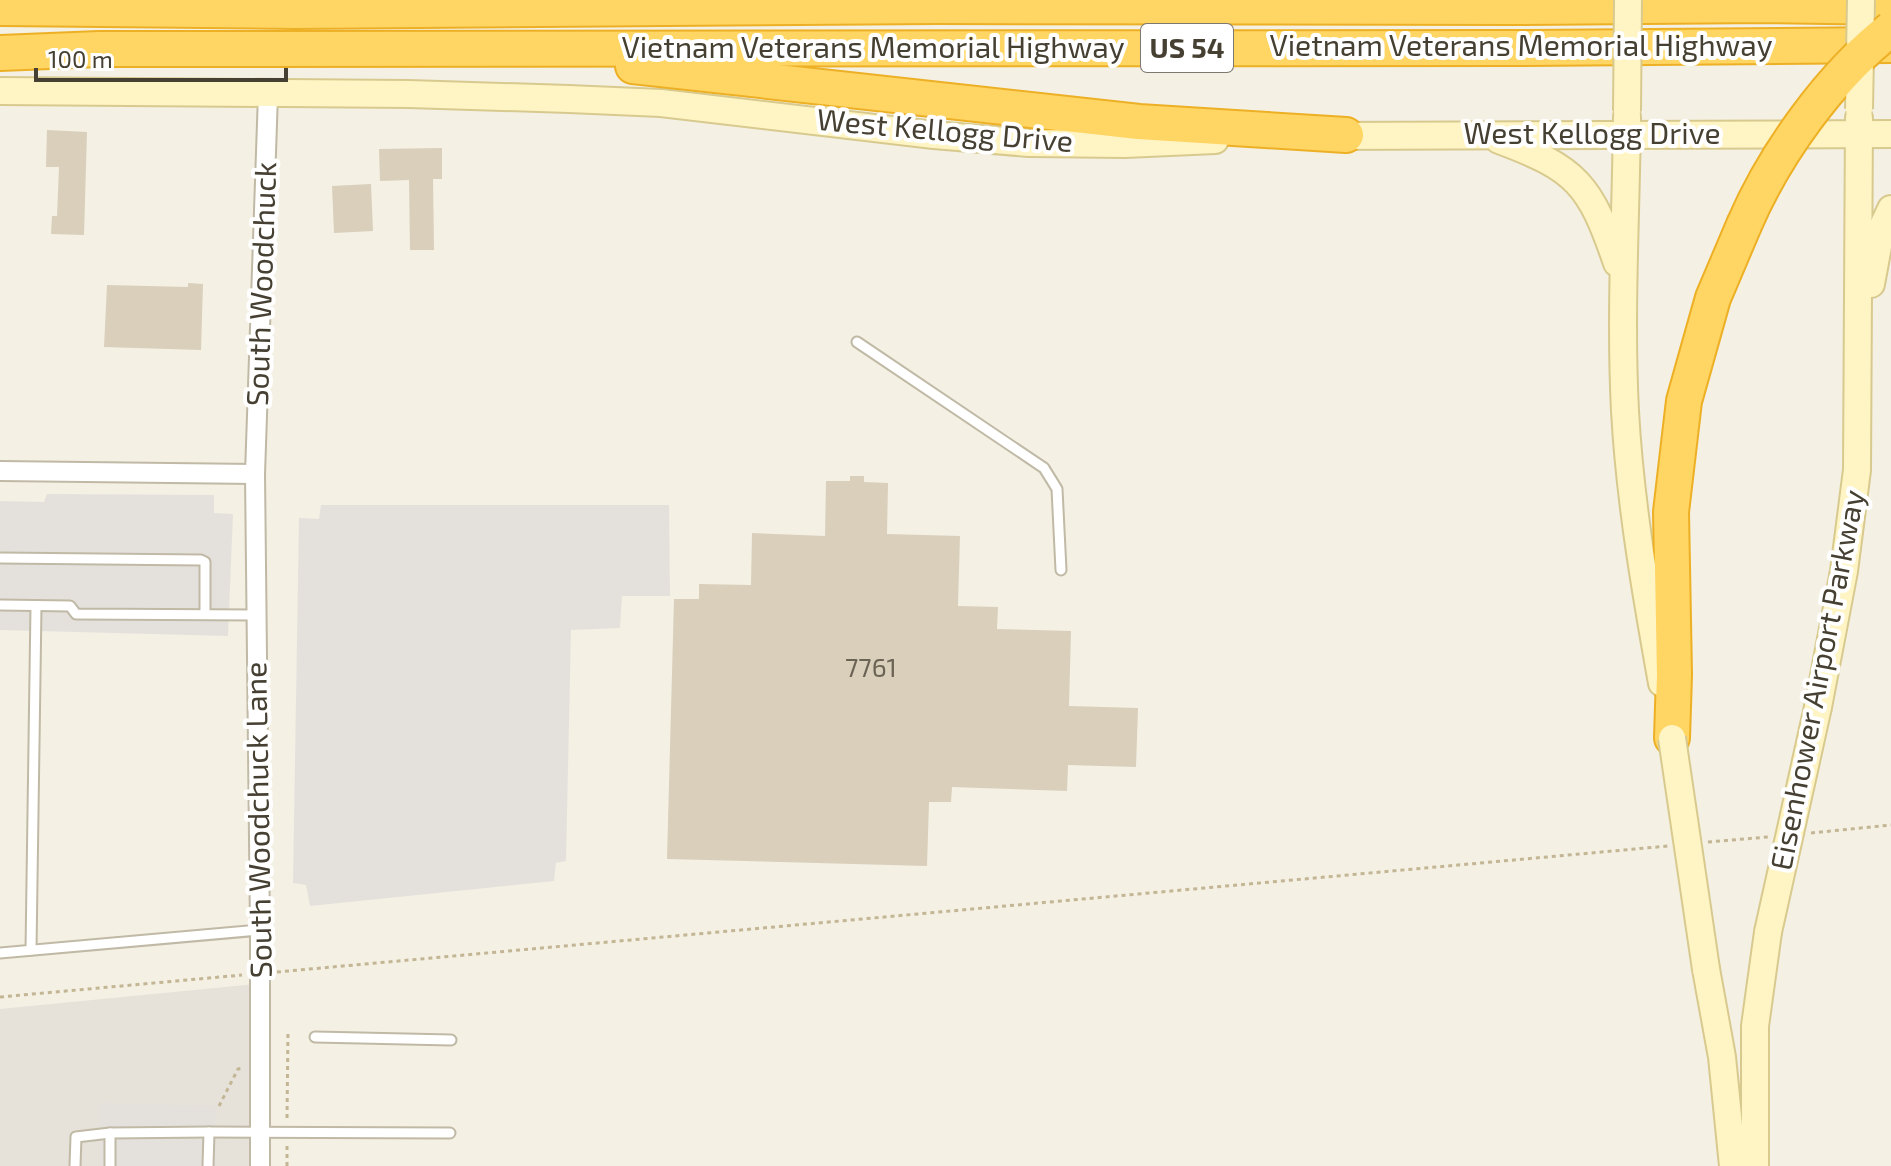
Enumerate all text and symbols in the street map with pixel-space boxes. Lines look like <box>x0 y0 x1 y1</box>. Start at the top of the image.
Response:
road number: US 54 <box>1141 24 1233 72</box>
street label: Vietnam Veterans Memorial Highway <box>1269 26 1773 62</box>
street label: Vietnam Veterans Memorial Highway <box>621 28 1125 64</box>
scale bar <box>36 32 286 82</box>
text: 100 m <box>48 44 113 73</box>
street label: West Kellogg Drive <box>816 100 1075 158</box>
street label: West Kellogg Drive <box>1463 114 1721 150</box>
street label: South Woodchuck <box>238 161 282 407</box>
street label: Eisenhower Airport Parkway <box>1761 486 1871 873</box>
house number: 7761 <box>845 651 897 682</box>
street label: South Woodchuck Lane <box>236 662 278 978</box>

